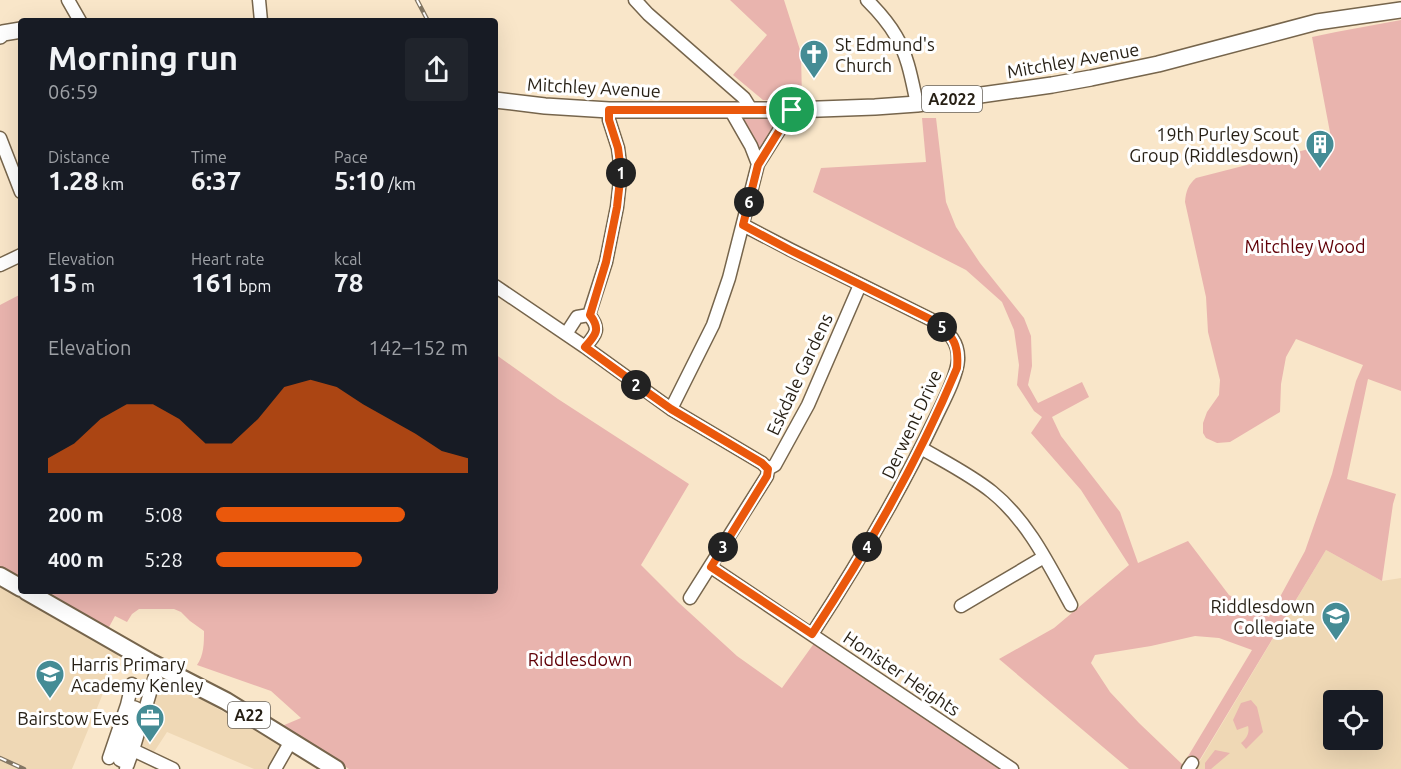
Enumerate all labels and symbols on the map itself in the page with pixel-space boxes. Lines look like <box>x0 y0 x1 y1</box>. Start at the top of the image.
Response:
place label: St Edmund's Church <box>835 34 935 75</box>
church icon: St Edmund's Church <box>798 38 830 80</box>
street label: Mitchley Avenue <box>1005 39 1141 81</box>
street label: Mitchley Avenue <box>527 74 661 100</box>
pin <box>766 84 817 135</box>
road number: A2022 <box>922 86 982 112</box>
place label: 19th Purley Scout Group (Riddlesdown) <box>1129 124 1299 166</box>
building icon: 19th Purley Scout Group (Riddlesdown) <box>1304 128 1336 170</box>
pin: 1 <box>606 158 636 188</box>
pin: 6 <box>734 187 764 217</box>
park label: Mitchley Wood <box>1244 236 1366 256</box>
street label: Eskdale Gardens <box>762 310 836 438</box>
pin: 5 <box>927 312 957 342</box>
street label: Derwent Drive <box>877 366 945 482</box>
pin: 2 <box>621 370 651 400</box>
pin: 3 <box>708 532 738 562</box>
pin: 4 <box>852 532 882 562</box>
place label: Riddlesdown Collegiate <box>1211 596 1315 637</box>
school or university icon: Riddlesdown Collegiate <box>1320 600 1352 642</box>
street label: Honister Heights <box>840 627 964 719</box>
park label: Riddlesdown <box>528 649 632 669</box>
place label: Harris Primary Academy Kenley <box>71 654 204 695</box>
school or university icon: Harris Primary Academy Kenley <box>34 658 66 700</box>
office icon: Bairstow Eves <box>134 702 166 744</box>
road number: A22 <box>228 702 270 728</box>
place label: Bairstow Eves <box>17 708 129 728</box>

